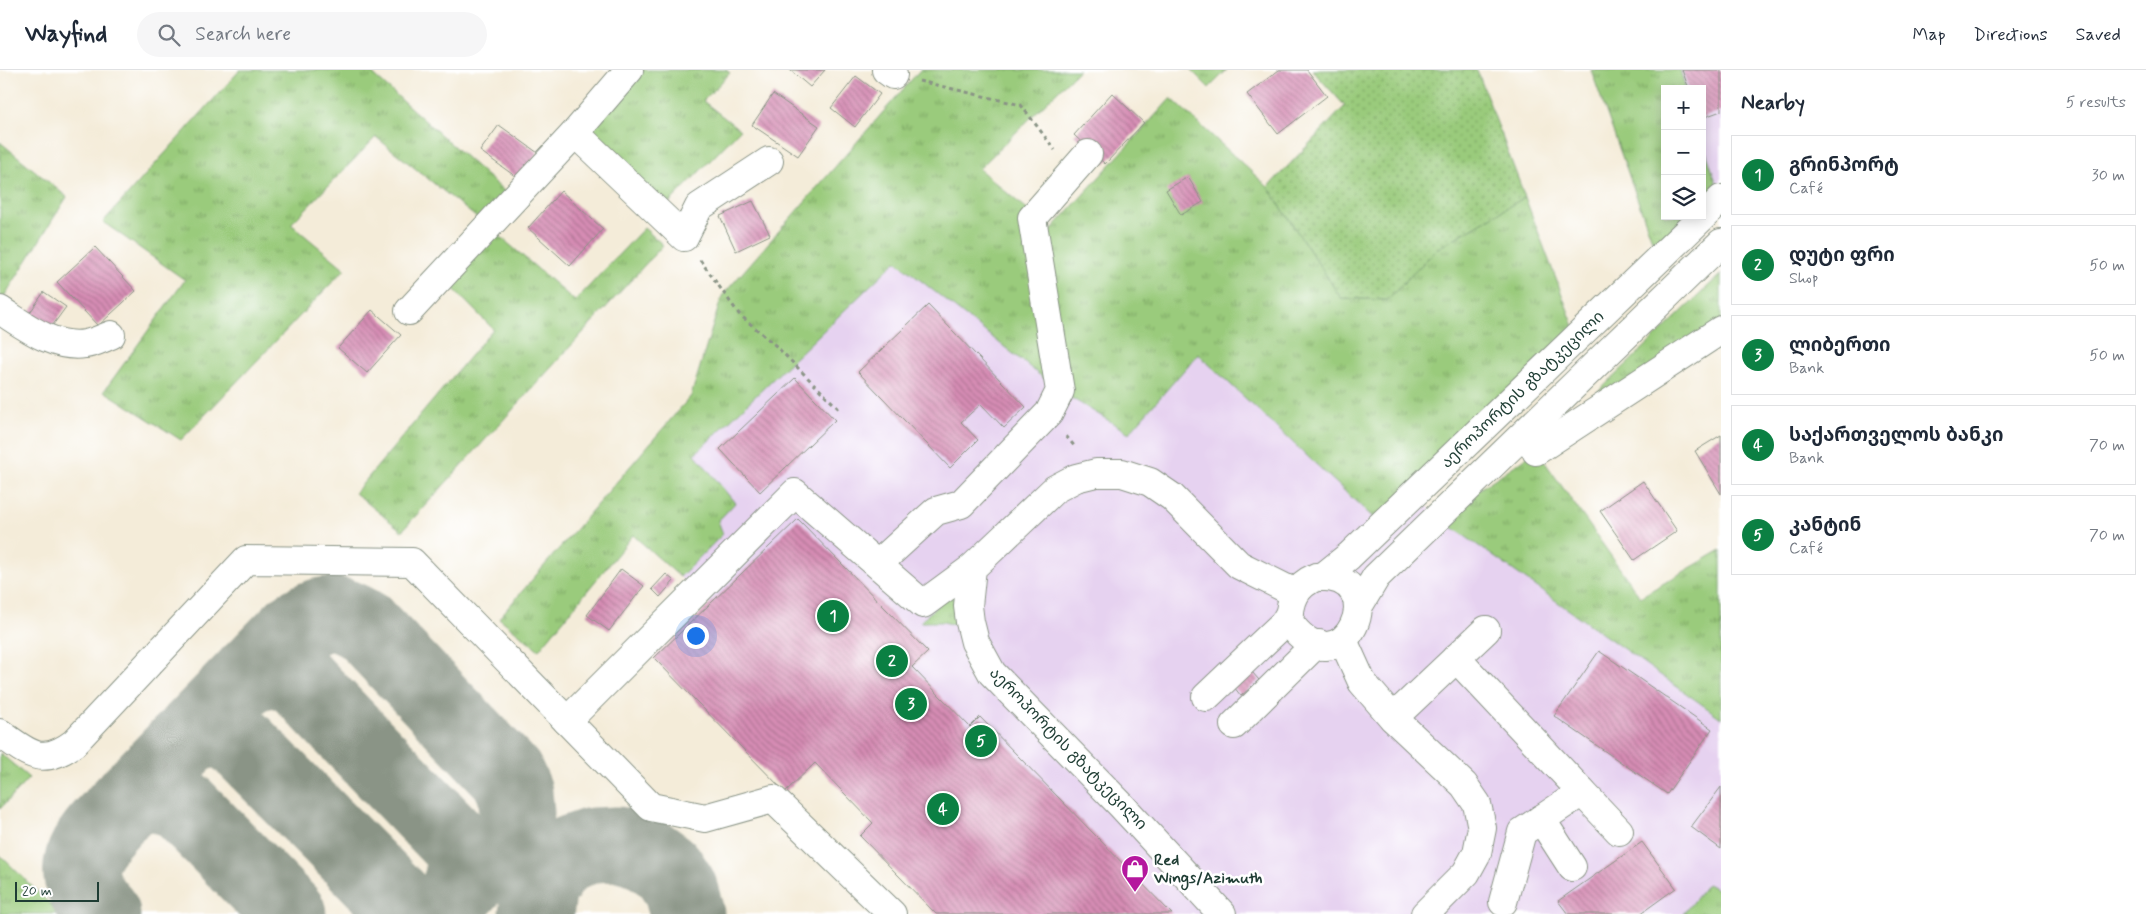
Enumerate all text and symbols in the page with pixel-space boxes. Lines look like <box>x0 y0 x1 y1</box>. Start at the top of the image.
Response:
search box <box>137 12 487 57</box>
text: Wayfind <box>25 19 107 50</box>
icon: search <box>155 21 183 49</box>
text: Search here <box>195 22 291 47</box>
text: Map <box>1913 23 1946 47</box>
text: Directions <box>1974 23 2048 47</box>
text: Saved <box>2076 23 2121 47</box>
map controls <box>1661 85 1706 220</box>
button: + <box>1661 85 1706 130</box>
text: Nearby <box>1741 89 1805 117</box>
text: 5 results <box>2066 92 2126 113</box>
button: − <box>1661 130 1706 175</box>
text: გრინპორტ <box>1789 153 1899 178</box>
text: 1 <box>1754 165 1762 186</box>
text: 30 m <box>2092 165 2125 186</box>
button: layers <box>1661 175 1706 220</box>
text: Café <box>1789 178 1823 199</box>
text: დუტი ფრი <box>1789 243 1895 268</box>
text: 2 <box>1754 255 1762 276</box>
text: 50 m <box>2089 255 2125 276</box>
text: Shop <box>1789 268 1818 289</box>
street label: აეროპორტის გზატკეცილი <box>1436 306 1609 473</box>
text: ლიბერთი <box>1789 333 1891 358</box>
text: 3 <box>1754 345 1762 366</box>
text: 50 m <box>2089 345 2125 366</box>
text: Bank <box>1789 358 1824 379</box>
text: საქართველოს ბანკი <box>1789 423 2004 448</box>
text: 4 <box>1753 435 1763 456</box>
text: 70 m <box>2089 435 2125 456</box>
text: Bank <box>1789 448 1824 469</box>
text: კანტინ <box>1789 513 1861 538</box>
text: 5 <box>1753 525 1763 546</box>
text: 70 m <box>2089 525 2125 546</box>
text: Café <box>1789 538 1823 559</box>
pin: 1 <box>817 597 849 635</box>
your location <box>683 623 709 649</box>
pin: 2 <box>876 642 908 680</box>
street label: აეროპორტის გზატკეცილი <box>985 663 1151 835</box>
pin: 3 <box>895 685 927 723</box>
pin: 5 <box>965 722 997 760</box>
pin: 4 <box>927 790 959 828</box>
place label: Red Wings/Azimuth <box>1153 850 1263 891</box>
shop icon: Red Wings/Azimuth <box>1120 854 1150 893</box>
scale bar <box>15 879 99 902</box>
text: 20 m <box>22 882 52 900</box>

